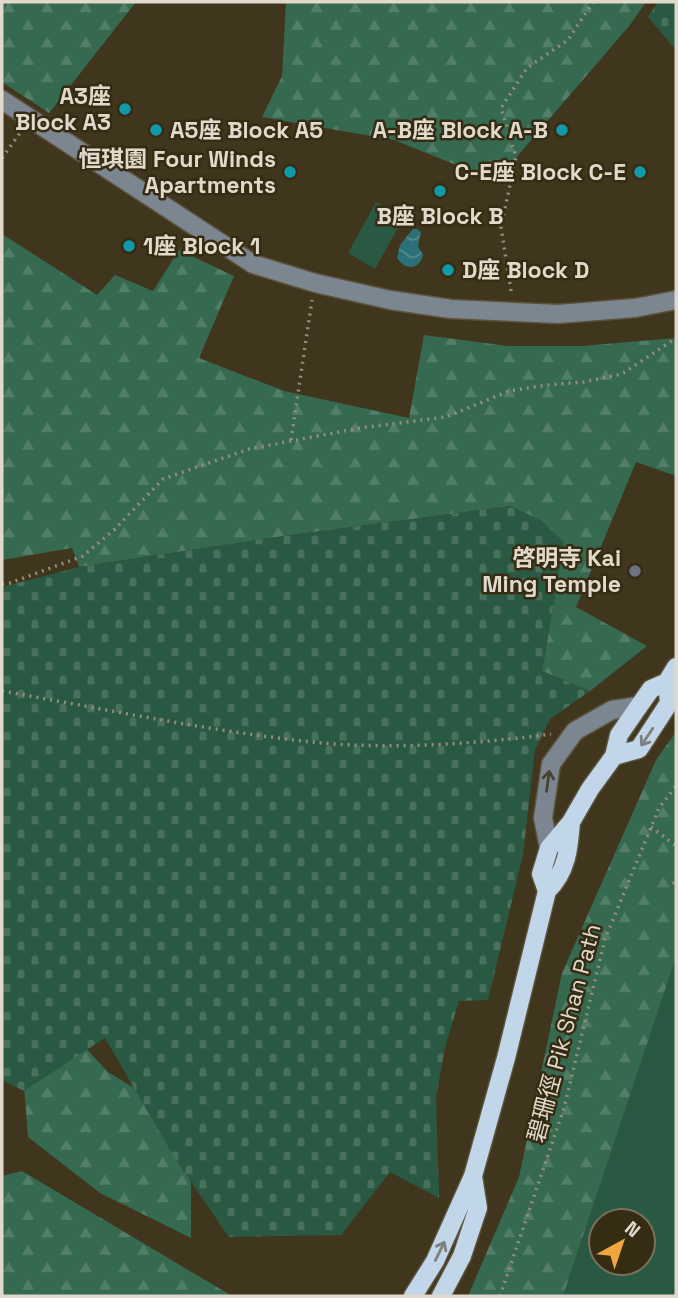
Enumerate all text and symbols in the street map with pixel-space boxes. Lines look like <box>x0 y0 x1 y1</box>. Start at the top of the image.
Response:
place label: A3座 Block A3 <box>15 81 111 137</box>
marker: A3座 Block A3 <box>117 101 133 117</box>
place label: A5座 Block A5 <box>170 115 323 145</box>
place label: A-B座 Block A-B <box>372 115 548 145</box>
marker: A5座 Block A5 <box>148 122 164 138</box>
marker: A-B座 Block A-B <box>554 122 570 138</box>
place label: 恒琪園 Four Winds Apartments <box>78 144 276 200</box>
place label: C-E座 Block C-E <box>454 157 626 187</box>
marker: 恒琪園 Four Winds Apartments <box>282 164 298 180</box>
marker: C-E座 Block C-E <box>632 164 648 180</box>
marker: B座 Block B <box>432 183 448 199</box>
place label: B座 Block B <box>376 201 504 231</box>
place label: 1座 Block 1 <box>143 231 260 261</box>
marker: 1座 Block 1 <box>121 238 137 254</box>
place label: D座 Block D <box>462 255 589 285</box>
marker: D座 Block D <box>440 262 456 278</box>
place label: 啓明寺 Kai Ming Temple <box>482 543 621 599</box>
marker: 啓明寺 Kai Ming Temple <box>627 563 643 579</box>
one-way arrow <box>640 727 654 746</box>
one-way arrow <box>542 770 555 793</box>
street label: 碧珊徑 Pik Shan Path <box>520 921 608 1145</box>
north arrow <box>587 1207 657 1277</box>
text: N <box>620 1216 646 1243</box>
one-way arrow <box>434 1241 447 1262</box>

